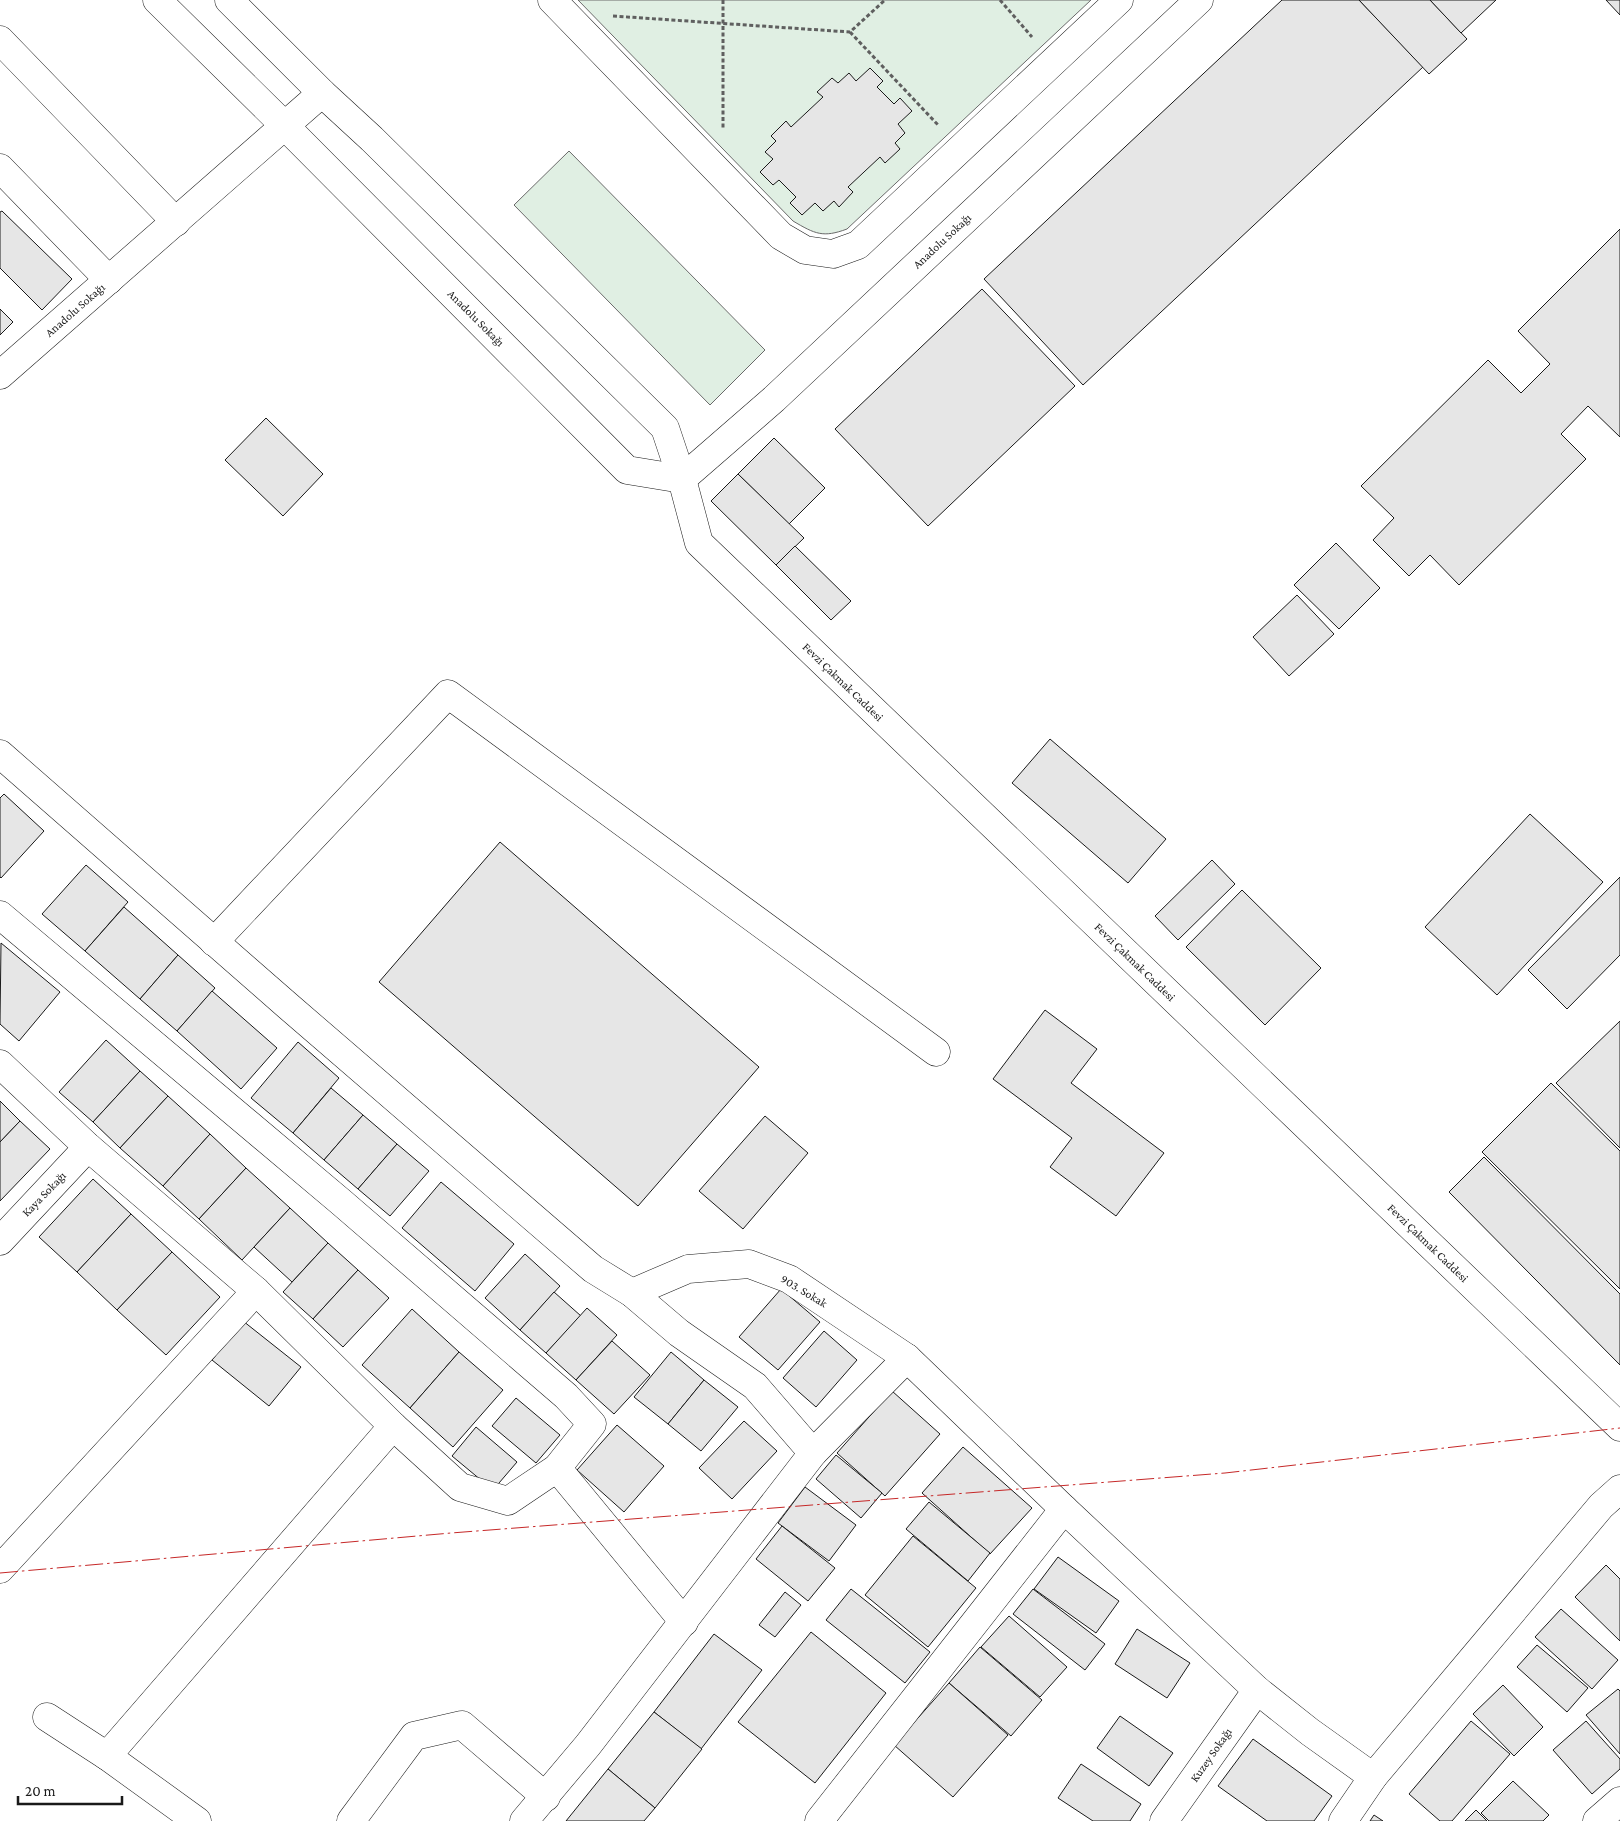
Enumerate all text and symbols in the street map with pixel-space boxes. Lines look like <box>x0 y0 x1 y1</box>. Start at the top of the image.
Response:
street label: Anadolu Sokağı <box>910 210 974 272</box>
street label: Anadolu Sokağı <box>42 280 108 340</box>
street label: Anadolu Sokağı <box>445 287 507 349</box>
street label: Fevzi Çakmak Caddesi <box>800 640 886 724</box>
street label: Fevzi Çakmak Caddesi <box>1092 920 1178 1004</box>
street label: Kaya Sokağı <box>19 1169 69 1219</box>
street label: Fevzi Çakmak Caddesi <box>1385 1201 1471 1285</box>
street label: 903. Sokak <box>778 1272 830 1310</box>
street label: Kuzey Sokağı <box>1187 1725 1235 1785</box>
scale bar <box>18 1774 121 1806</box>
text: 20 m <box>25 1783 56 1799</box>

